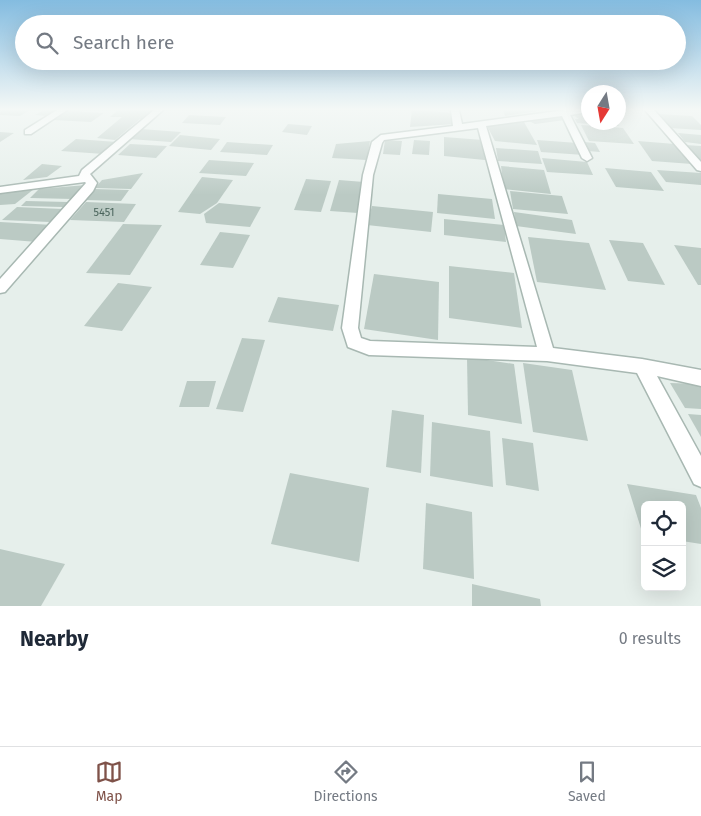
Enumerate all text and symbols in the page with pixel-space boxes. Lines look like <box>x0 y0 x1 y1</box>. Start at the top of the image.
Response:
search box <box>15 15 686 70</box>
icon: search <box>33 29 61 57</box>
text: Search here <box>73 31 174 54</box>
north arrow <box>581 85 626 130</box>
house number: 5451 <box>94 206 114 219</box>
map controls <box>641 501 686 591</box>
button: locate <box>641 501 686 546</box>
button: layers <box>641 546 686 591</box>
text: Nearby <box>20 626 88 652</box>
text: 0 results <box>619 629 681 648</box>
tab: Map <box>95 758 123 805</box>
tab: Directions <box>313 758 378 805</box>
tab: Saved <box>568 758 606 805</box>

